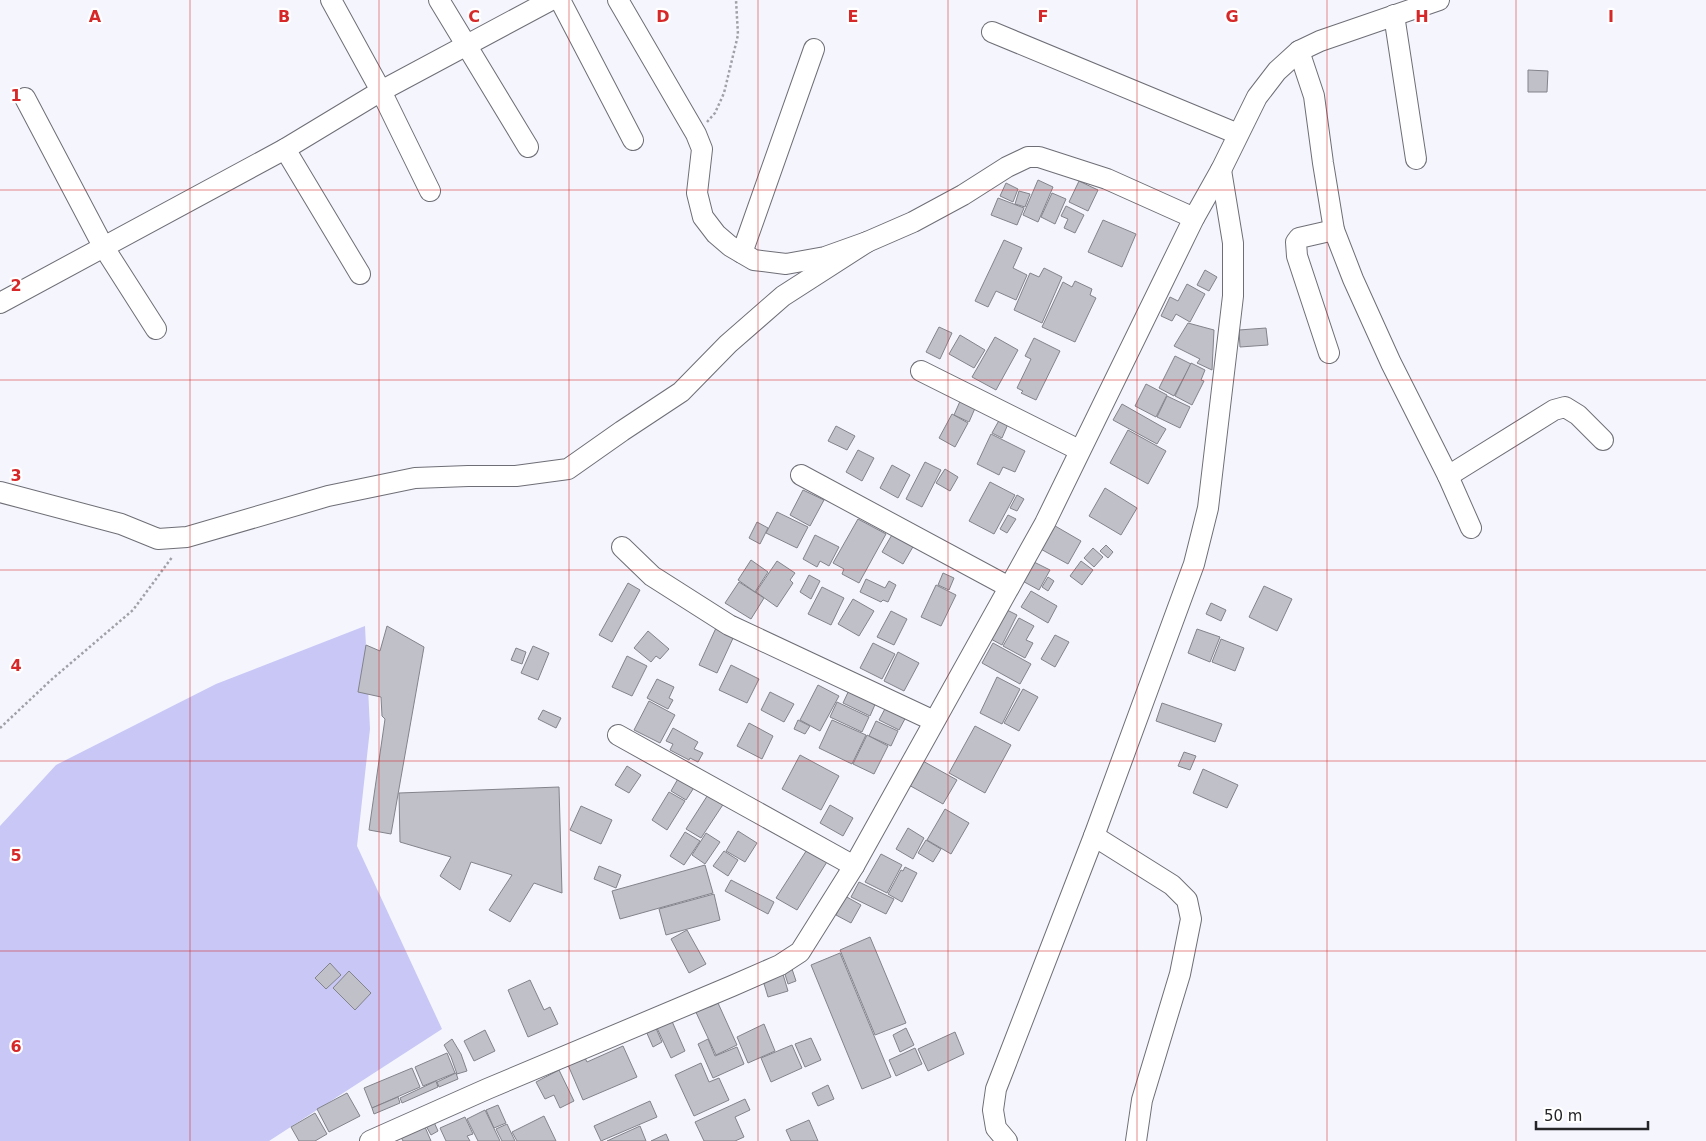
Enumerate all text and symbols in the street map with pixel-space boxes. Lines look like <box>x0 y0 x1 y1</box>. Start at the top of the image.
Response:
text: A <box>89 7 102 26</box>
text: B <box>278 7 290 26</box>
text: C <box>468 7 480 26</box>
text: D <box>656 7 670 26</box>
text: E <box>848 7 858 26</box>
text: F <box>1038 7 1048 26</box>
text: G <box>1225 7 1239 26</box>
text: H <box>1415 7 1429 26</box>
text: I <box>1608 7 1614 26</box>
text: 1 <box>10 86 22 105</box>
text: 2 <box>10 276 22 295</box>
text: 3 <box>10 466 22 485</box>
text: 4 <box>10 656 22 675</box>
text: 5 <box>10 846 22 865</box>
text: 6 <box>10 1037 22 1056</box>
scale bar <box>1536 1098 1648 1130</box>
text: 50 m <box>1544 1107 1582 1125</box>

